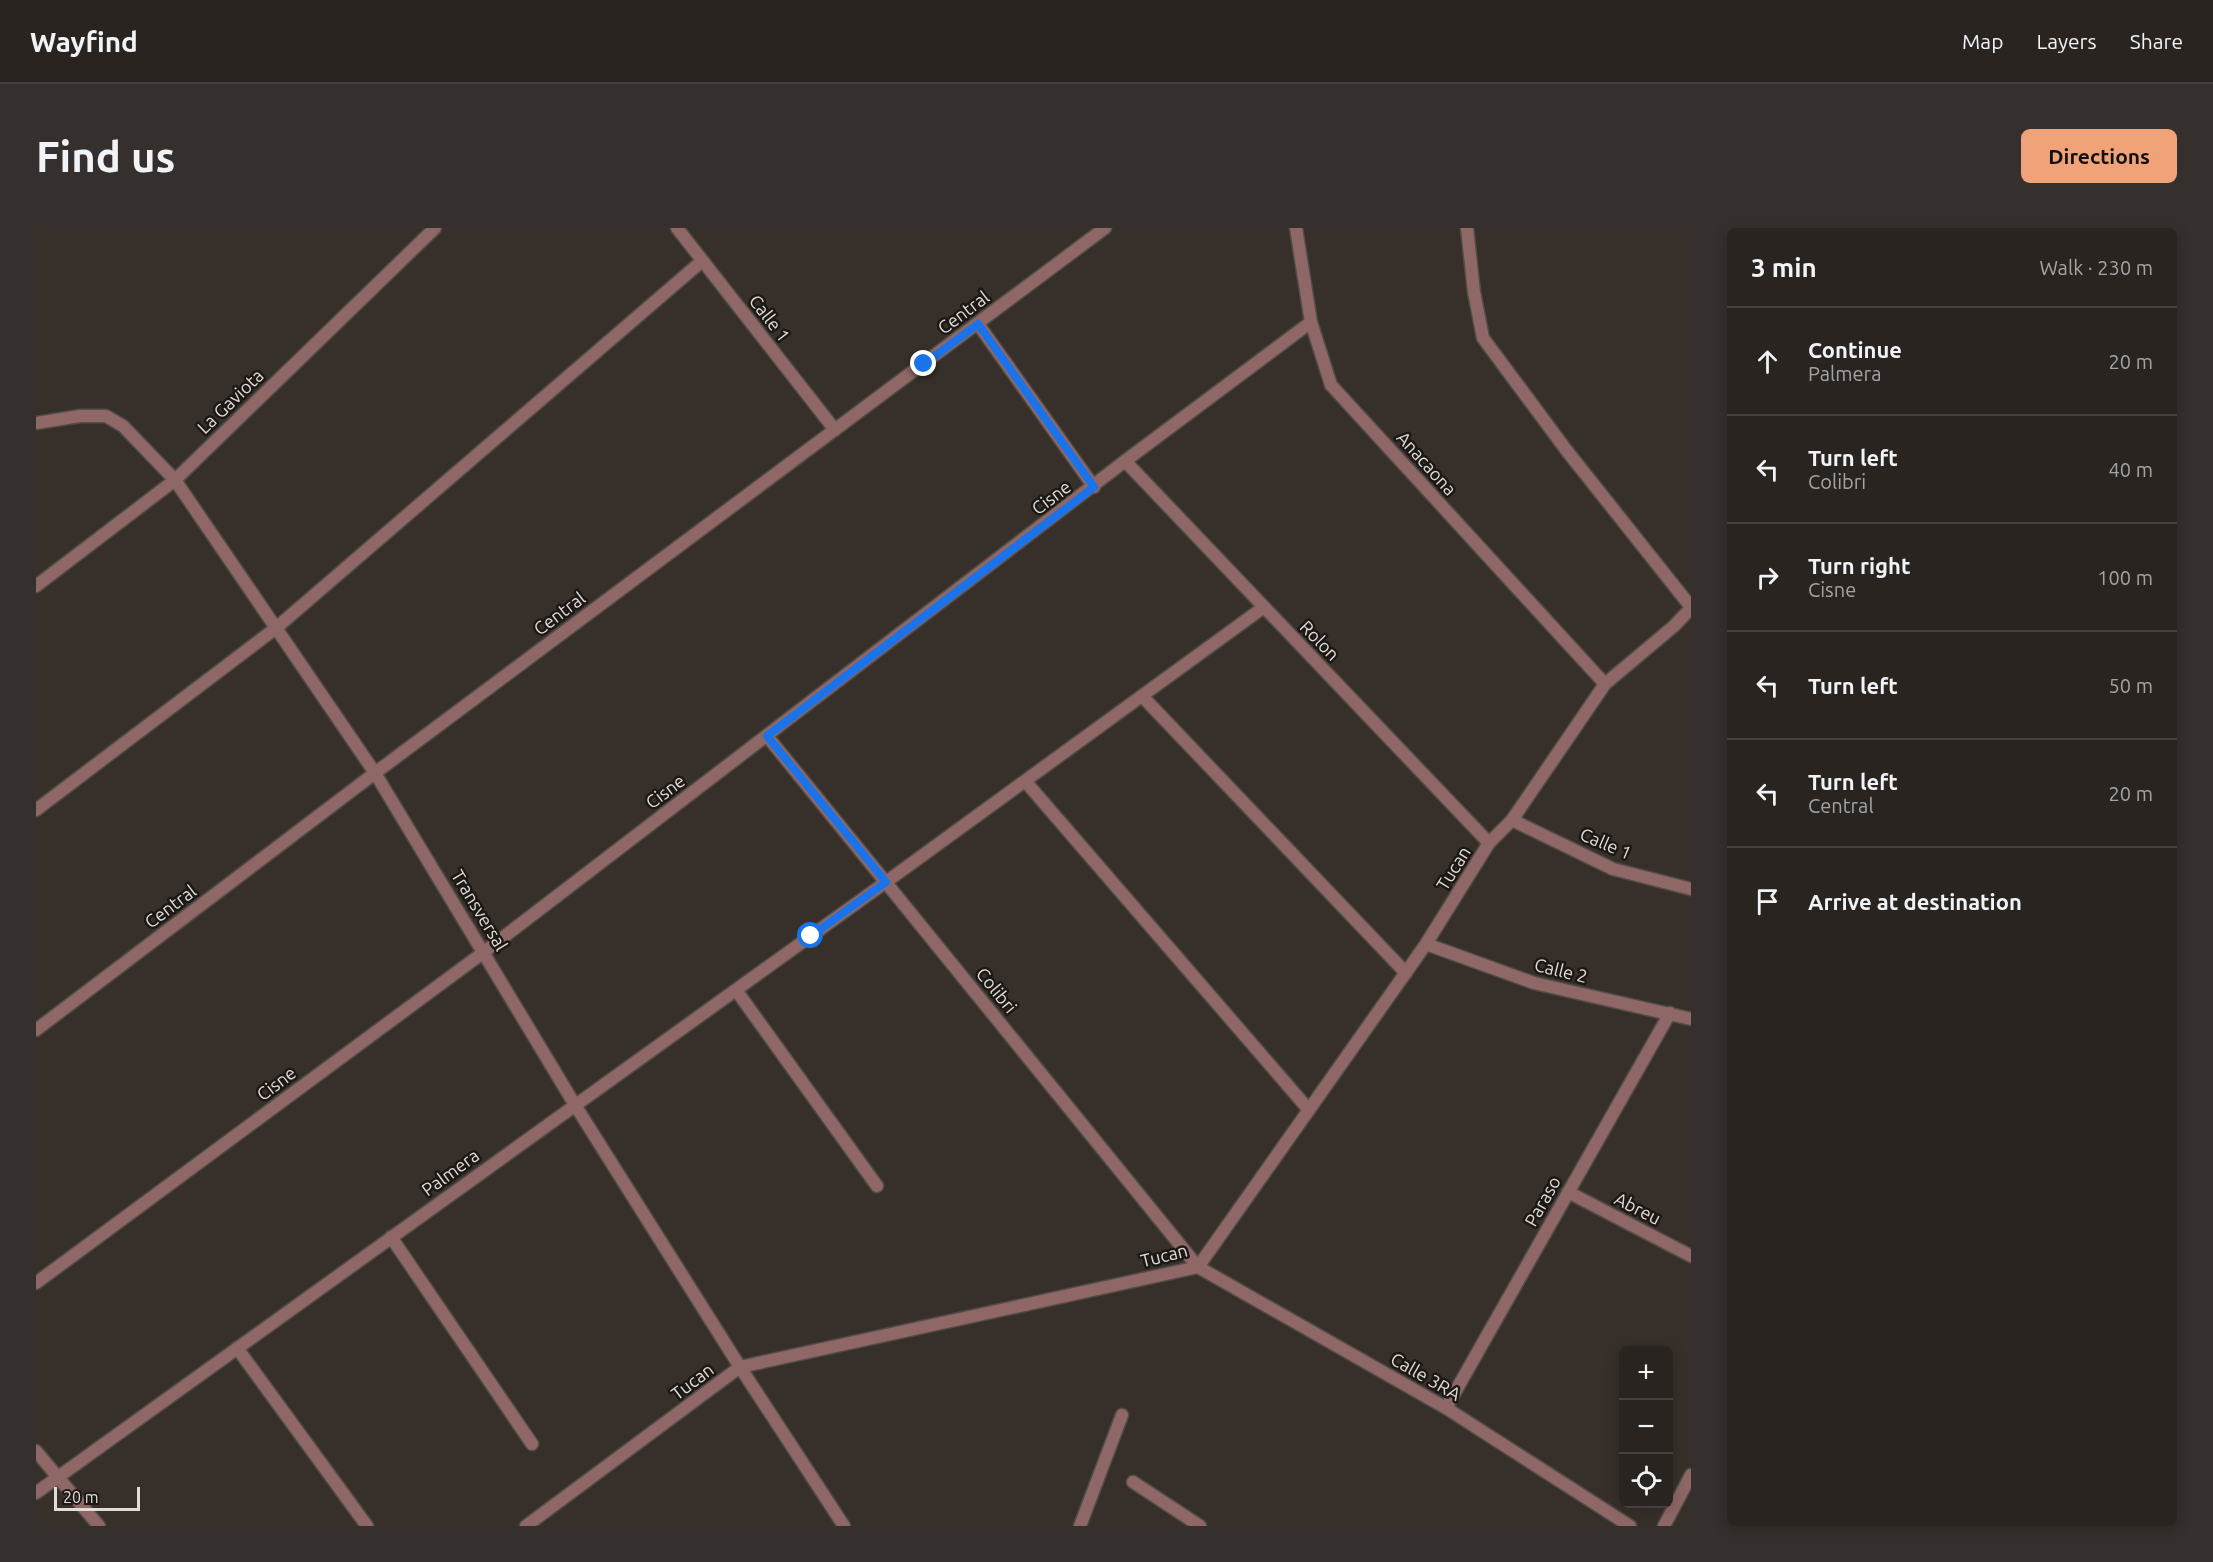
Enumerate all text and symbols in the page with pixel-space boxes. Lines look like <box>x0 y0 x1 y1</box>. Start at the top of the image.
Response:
text: Wayfind <box>30 26 138 57</box>
text: Map <box>1962 29 2003 53</box>
text: Layers <box>2036 29 2097 53</box>
text: Share <box>2130 29 2183 53</box>
button: Directions <box>2021 129 2177 183</box>
text: Find us <box>36 133 175 180</box>
text: 3 min <box>1751 253 1817 282</box>
text: Walk · 230 m <box>2040 256 2153 279</box>
street label: Central <box>933 286 993 338</box>
street label: Calle 1 <box>746 291 794 345</box>
text: Continue <box>1808 337 1902 362</box>
icon: ahead <box>1751 345 1784 378</box>
route end <box>910 350 936 376</box>
text: 20 m <box>2109 350 2153 373</box>
text: Palmera <box>1808 362 1881 385</box>
street label: La Gaviota <box>193 365 267 437</box>
street label: Anacaona <box>1393 427 1461 499</box>
text: Turn left <box>1808 445 1898 470</box>
icon: left <box>1751 453 1784 486</box>
text: 40 m <box>2109 458 2153 481</box>
text: Colibri <box>1808 470 1866 493</box>
street label: Cisne <box>1028 476 1074 518</box>
text: Turn right <box>1808 553 1910 578</box>
icon: right <box>1751 561 1784 594</box>
text: 100 m <box>2097 566 2153 589</box>
text: Cisne <box>1808 578 1856 601</box>
street label: Central <box>529 587 589 639</box>
street label: Rolon <box>1296 616 1344 664</box>
icon: left <box>1751 669 1784 702</box>
text: Turn left <box>1808 673 1898 698</box>
text: 50 m <box>2109 674 2153 697</box>
text: Turn left <box>1808 769 1898 794</box>
street label: Cisne <box>642 770 688 812</box>
icon: left <box>1751 777 1784 810</box>
text: 20 m <box>2109 782 2153 805</box>
text: Central <box>1808 794 1874 817</box>
street label: Calle 1 <box>1577 823 1635 863</box>
street label: Tucan <box>1432 843 1474 893</box>
street label: Transversal <box>448 866 512 954</box>
street label: Central <box>140 880 200 932</box>
icon: arrive <box>1751 885 1784 918</box>
text: Arrive at destination <box>1808 889 2022 914</box>
route start <box>797 922 823 948</box>
street label: Calle 2 <box>1532 954 1590 986</box>
street label: Colibri <box>973 963 1021 1017</box>
street label: Cisne <box>253 1062 299 1104</box>
street label: Palmera <box>417 1144 483 1200</box>
street label: Paraso <box>1520 1172 1564 1230</box>
street label: Abreu <box>1612 1188 1664 1228</box>
street label: Tucan <box>1138 1240 1190 1270</box>
map controls <box>1619 1346 1673 1508</box>
button: + <box>1619 1346 1673 1400</box>
street label: Calle 3RA <box>1387 1348 1465 1404</box>
street label: Tucan <box>667 1359 717 1403</box>
button: − <box>1619 1400 1673 1454</box>
button: locate <box>1619 1454 1673 1508</box>
scale bar <box>54 1484 140 1512</box>
text: 20 m <box>63 1488 99 1506</box>

